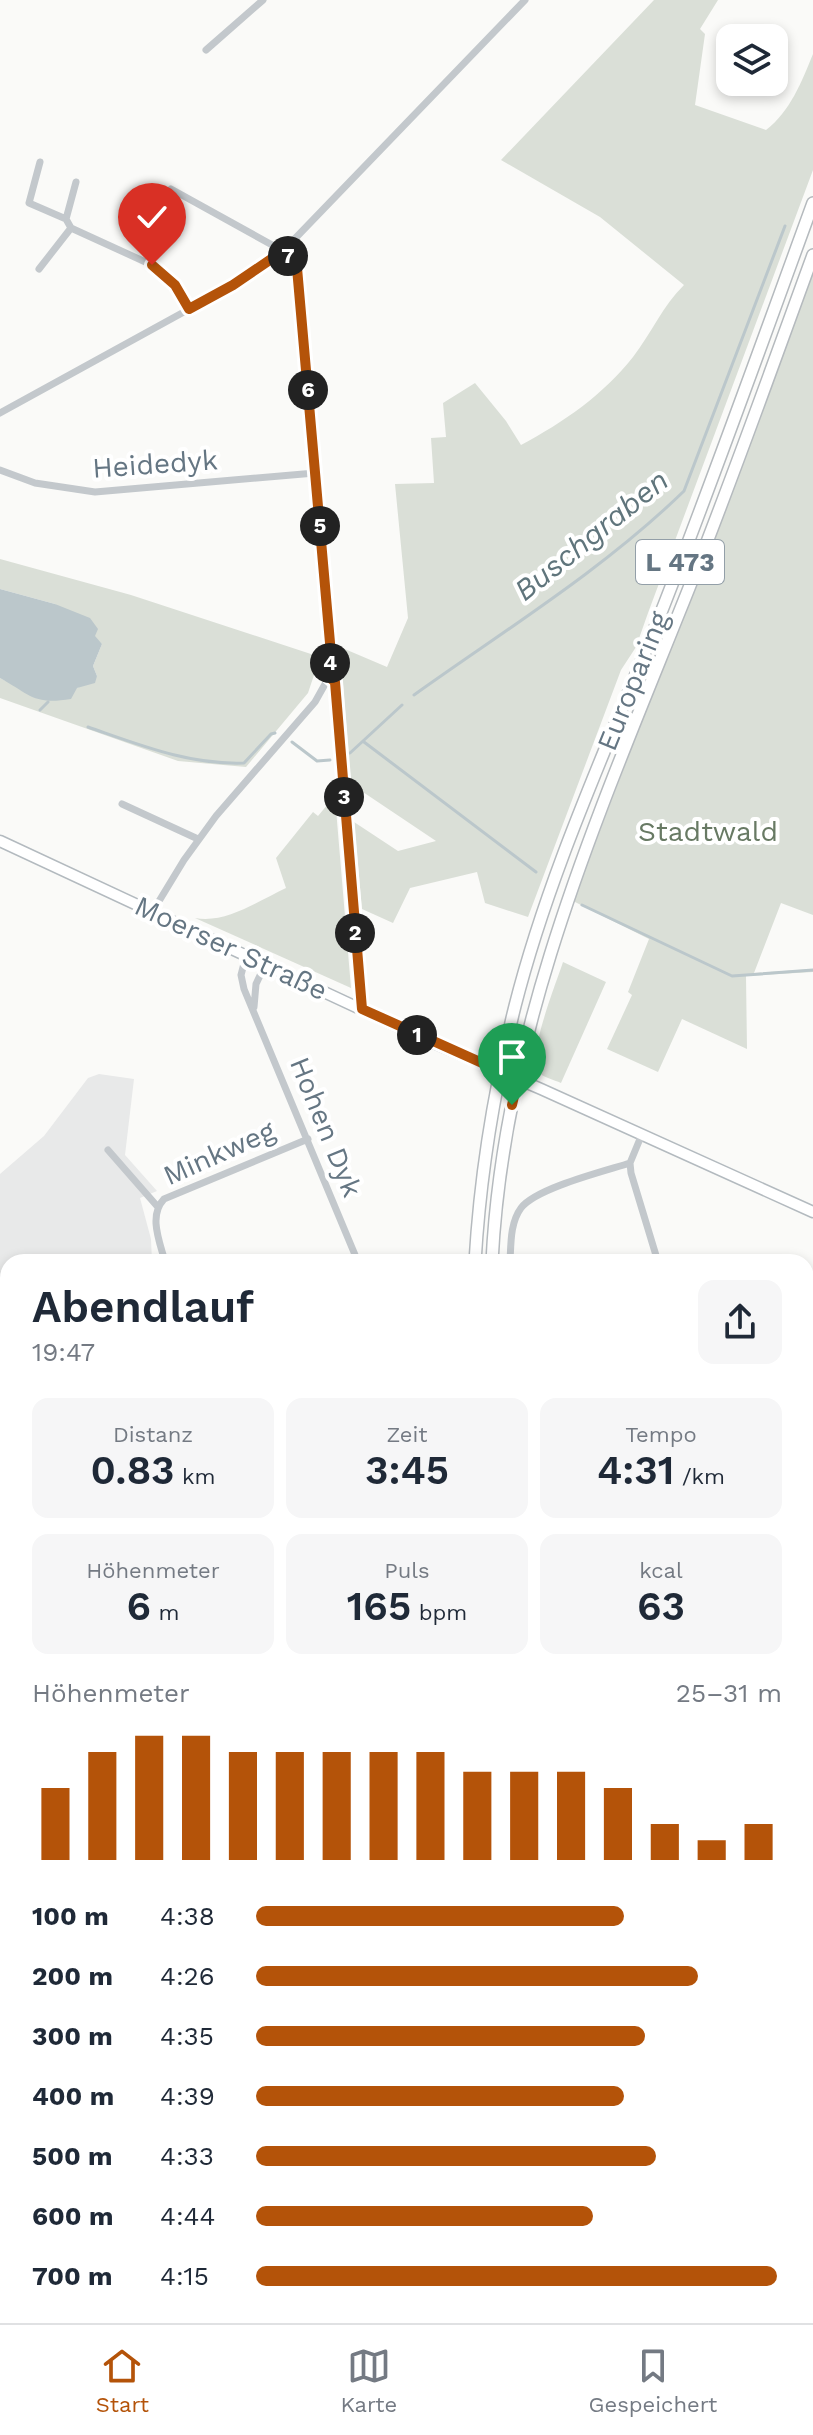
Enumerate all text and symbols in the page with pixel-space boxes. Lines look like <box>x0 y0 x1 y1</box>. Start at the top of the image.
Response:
map controls <box>716 24 788 96</box>
button: layers <box>716 24 788 96</box>
pin <box>118 183 186 265</box>
icon: check <box>130 195 174 239</box>
pin: 7 <box>268 236 308 276</box>
text: 7 <box>281 243 295 268</box>
pin: 6 <box>288 370 328 410</box>
text: 6 <box>301 377 315 402</box>
street label: Heidedyk <box>91 443 219 485</box>
water label: Buschgraben <box>507 462 675 608</box>
pin: 5 <box>300 506 340 546</box>
text: 5 <box>314 513 326 538</box>
road number: L 473 <box>636 540 724 584</box>
street label: Europaring <box>590 607 676 755</box>
pin: 4 <box>310 643 350 683</box>
text: 4 <box>323 650 337 675</box>
pin: 3 <box>324 777 364 817</box>
text: 3 <box>337 784 351 809</box>
park label: Stadtwald <box>638 815 778 848</box>
street label: Moerser Straße <box>129 889 333 1007</box>
pin: 2 <box>335 913 375 953</box>
text: 2 <box>348 920 362 945</box>
pin: 1 <box>397 1015 437 1055</box>
text: 1 <box>412 1022 422 1047</box>
pin <box>478 1023 546 1105</box>
icon: arrive <box>490 1035 534 1079</box>
street label: Hohen Dyk <box>283 1052 369 1202</box>
street label: Minkweg <box>158 1114 280 1192</box>
button: share <box>698 1280 782 1364</box>
text: Abendlauf <box>32 1281 254 1333</box>
text: 19:47 <box>32 1337 95 1367</box>
text: Distanz <box>113 1422 193 1447</box>
text: Zeit <box>386 1422 428 1447</box>
text: Tempo <box>625 1422 697 1447</box>
text: 0.83 <box>90 1447 175 1494</box>
text: 3:45 <box>365 1447 449 1494</box>
text: 4:31 <box>597 1447 674 1494</box>
text: km <box>175 1464 216 1489</box>
text: /km <box>674 1464 725 1489</box>
text: Höhenmeter <box>86 1558 220 1583</box>
text: Puls <box>384 1558 430 1583</box>
text: kcal <box>639 1558 683 1583</box>
text: 6 <box>127 1583 151 1630</box>
text: 165 <box>347 1583 411 1630</box>
text: 63 <box>637 1583 685 1630</box>
text: m <box>151 1600 180 1625</box>
text: bpm <box>411 1600 467 1625</box>
text: Höhenmeter <box>32 1678 190 1708</box>
text: 25–31 m <box>676 1678 782 1708</box>
text: 100 m <box>32 1901 109 1931</box>
text: 4:38 <box>160 1901 215 1931</box>
text: 200 m <box>32 1961 113 1991</box>
text: 4:26 <box>160 1961 215 1991</box>
text: 300 m <box>32 2021 113 2051</box>
text: 4:35 <box>160 2021 214 2051</box>
text: 400 m <box>32 2081 114 2111</box>
text: 4:39 <box>160 2081 215 2111</box>
text: 500 m <box>32 2141 113 2171</box>
text: 4:33 <box>160 2141 214 2171</box>
text: 600 m <box>32 2201 113 2231</box>
text: 4:44 <box>160 2201 215 2231</box>
text: 700 m <box>32 2261 113 2291</box>
text: 4:15 <box>160 2261 209 2291</box>
tab: Start <box>96 2344 149 2417</box>
tab: Karte <box>340 2344 397 2417</box>
tab: Gespeichert <box>589 2344 717 2417</box>

